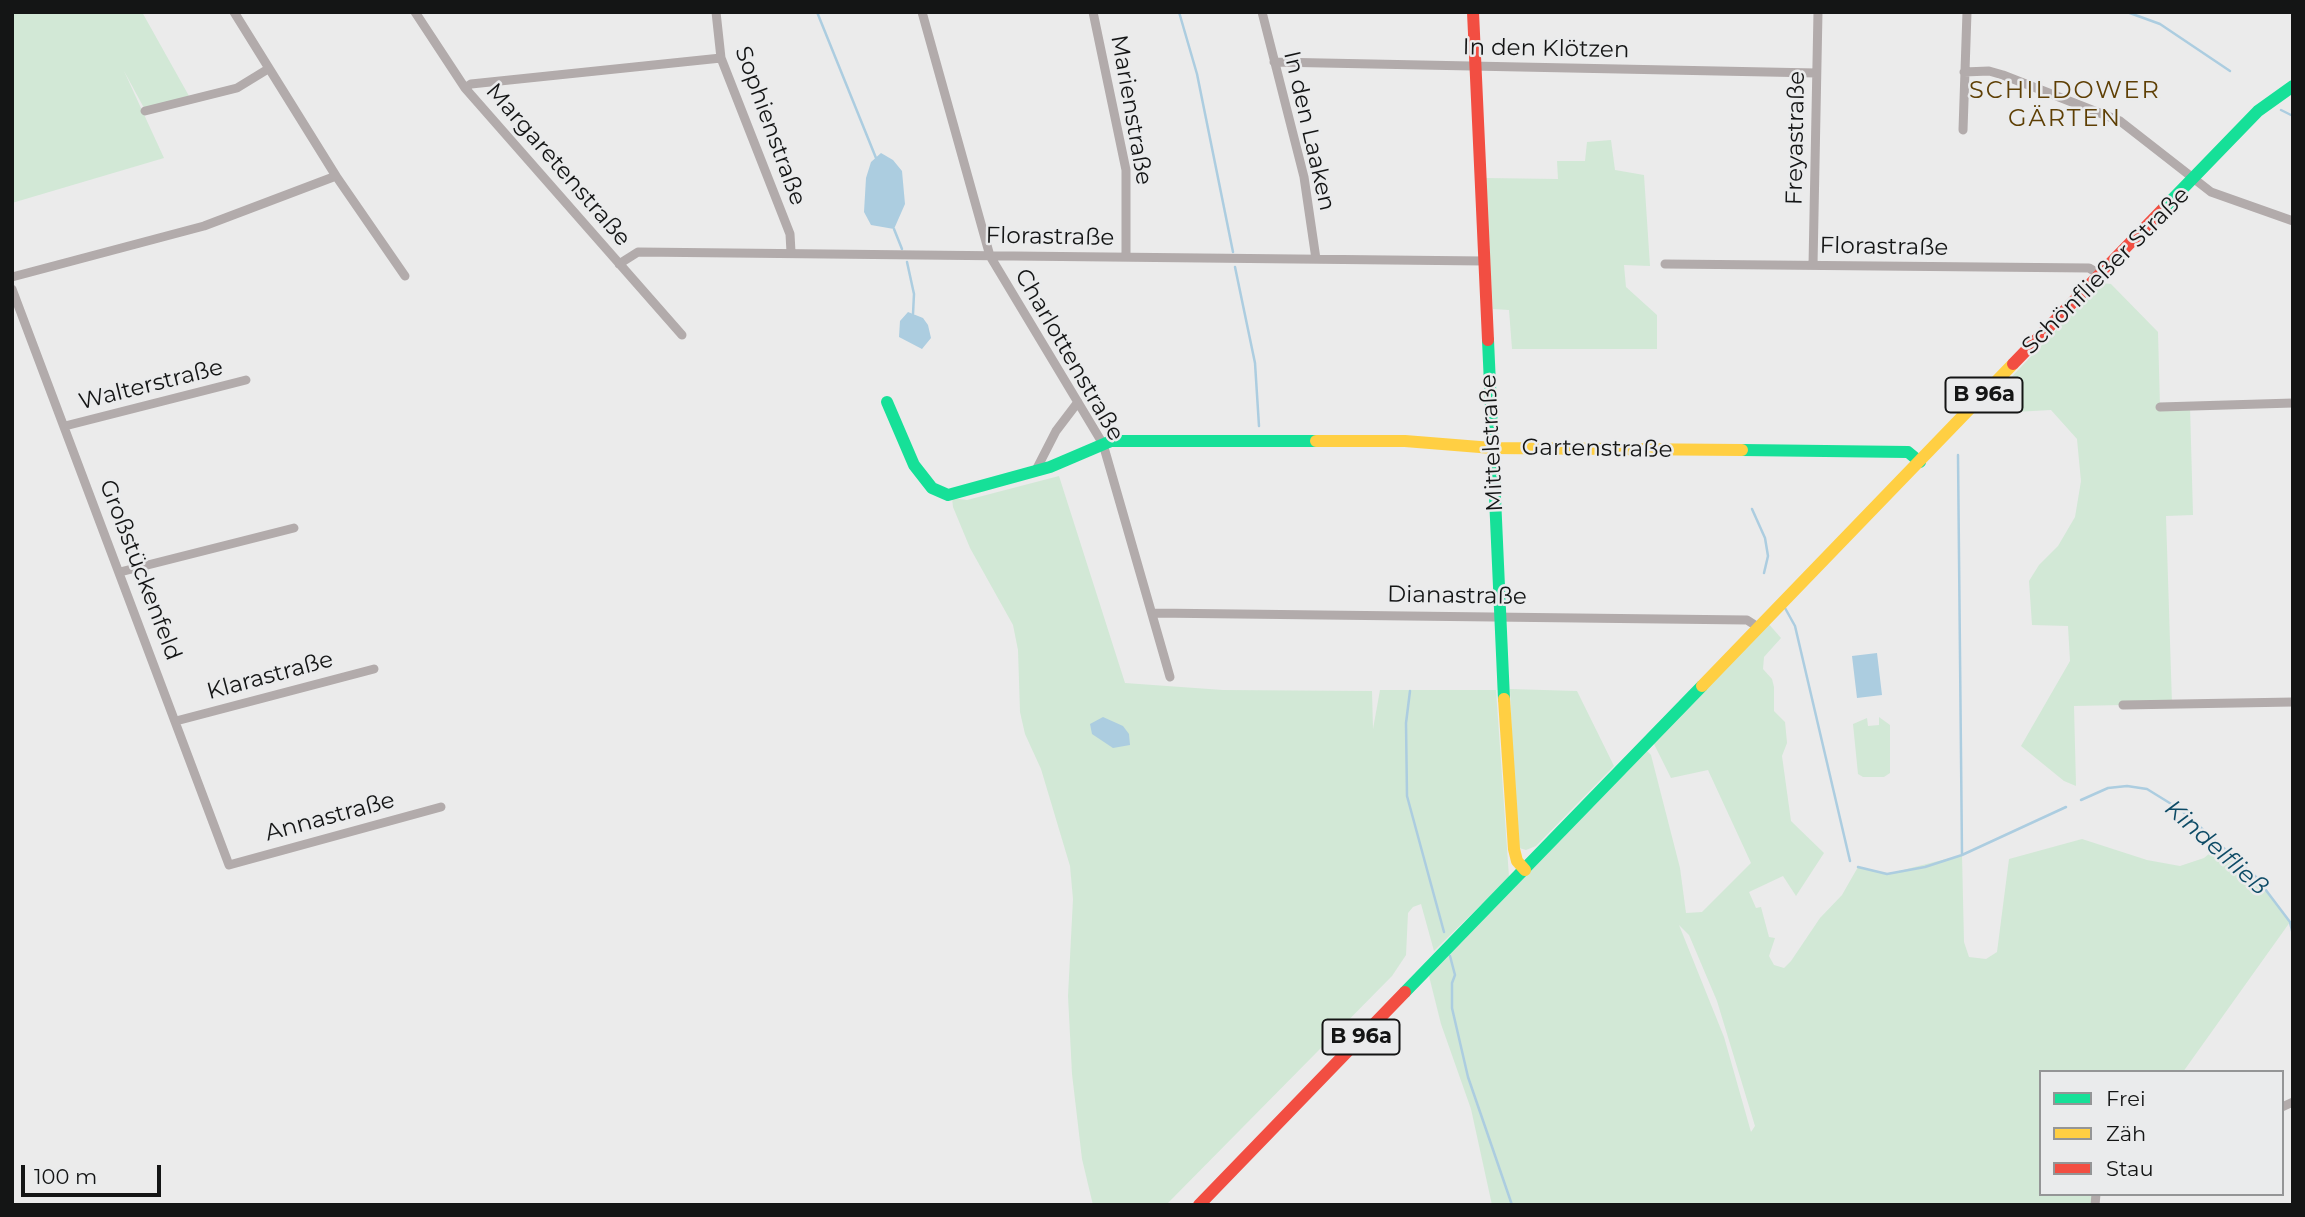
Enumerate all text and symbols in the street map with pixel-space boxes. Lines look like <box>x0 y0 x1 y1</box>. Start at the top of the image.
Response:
street label: Marienstraße <box>1104 33 1158 187</box>
street label: In den Klötzen <box>1462 34 1630 64</box>
street label: Sophienstraße <box>728 43 812 209</box>
street label: In den Laaken <box>1277 48 1341 214</box>
street label: Freyastraße <box>1781 71 1811 205</box>
district label: SCHILDOWER GÄRTEN <box>1970 77 2160 133</box>
street label: Margaretenstraße <box>480 78 636 252</box>
street label: Schönfließer Straße <box>2016 181 2196 361</box>
street label: Florastraße <box>985 222 1115 252</box>
street label: Florastraße <box>1819 232 1949 262</box>
street label: Charlottenstraße <box>1009 264 1129 446</box>
street label: Walterstraße <box>76 354 226 416</box>
street label: Mittelstraße <box>1475 374 1509 512</box>
road number: B 96a <box>1946 378 2022 412</box>
street label: Gartenstraße <box>1521 434 1673 464</box>
street label: Großstückenfeld <box>93 476 187 664</box>
street label: Dianastraße <box>1387 581 1527 611</box>
street label: Klarastraße <box>204 646 336 706</box>
street label: Annastraße <box>262 786 398 848</box>
water label: Kindelfließ <box>2159 794 2273 902</box>
road number: B 96a <box>1322 1020 1400 1054</box>
legend <box>2039 1070 2284 1196</box>
text: Frei <box>2106 1086 2146 1111</box>
text: Zäh <box>2106 1121 2146 1146</box>
scale bar <box>24 1150 164 1194</box>
text: Stau <box>2106 1156 2154 1181</box>
text: 100 m <box>34 1164 97 1189</box>

